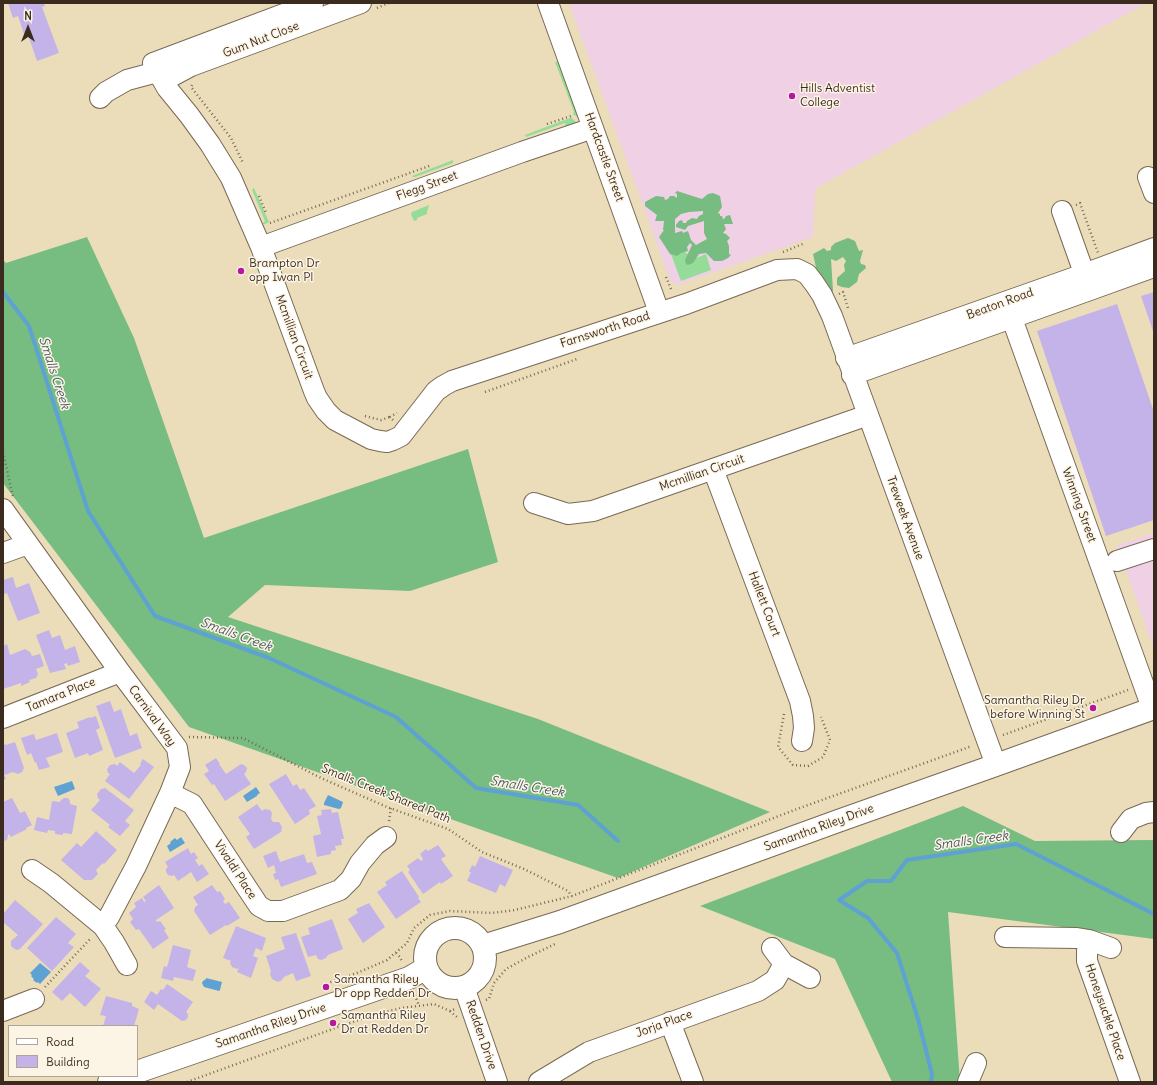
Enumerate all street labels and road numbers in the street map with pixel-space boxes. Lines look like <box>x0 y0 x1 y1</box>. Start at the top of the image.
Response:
street label: Gum Nut Close <box>221 19 301 61</box>
street label: Hardcastle Street <box>581 111 627 203</box>
street label: Flegg Street <box>394 168 460 204</box>
street label: Beaton Road <box>965 285 1035 323</box>
street label: Mcmillian Circuit <box>272 293 316 381</box>
street label: Farnsworth Road <box>558 309 652 351</box>
street label: Mcmillian Circuit <box>658 452 746 494</box>
street label: Winning Street <box>1059 466 1099 544</box>
street label: Treweek Avenue <box>883 474 927 562</box>
street label: Hallett Court <box>745 569 783 639</box>
street label: Tamara Place <box>24 675 98 715</box>
street label: Carnival Way <box>125 683 179 749</box>
street label: Smalls Creek Shared Path <box>319 761 453 827</box>
street label: Samantha Riley Drive <box>762 801 876 855</box>
street label: Vivaldi Place <box>211 838 259 902</box>
street label: Honeysuckle Place <box>1082 962 1128 1062</box>
street label: Redden Drive <box>462 998 500 1072</box>
street label: Samantha Riley Drive <box>214 1000 328 1052</box>
street label: Jorja Place <box>634 1007 694 1041</box>

